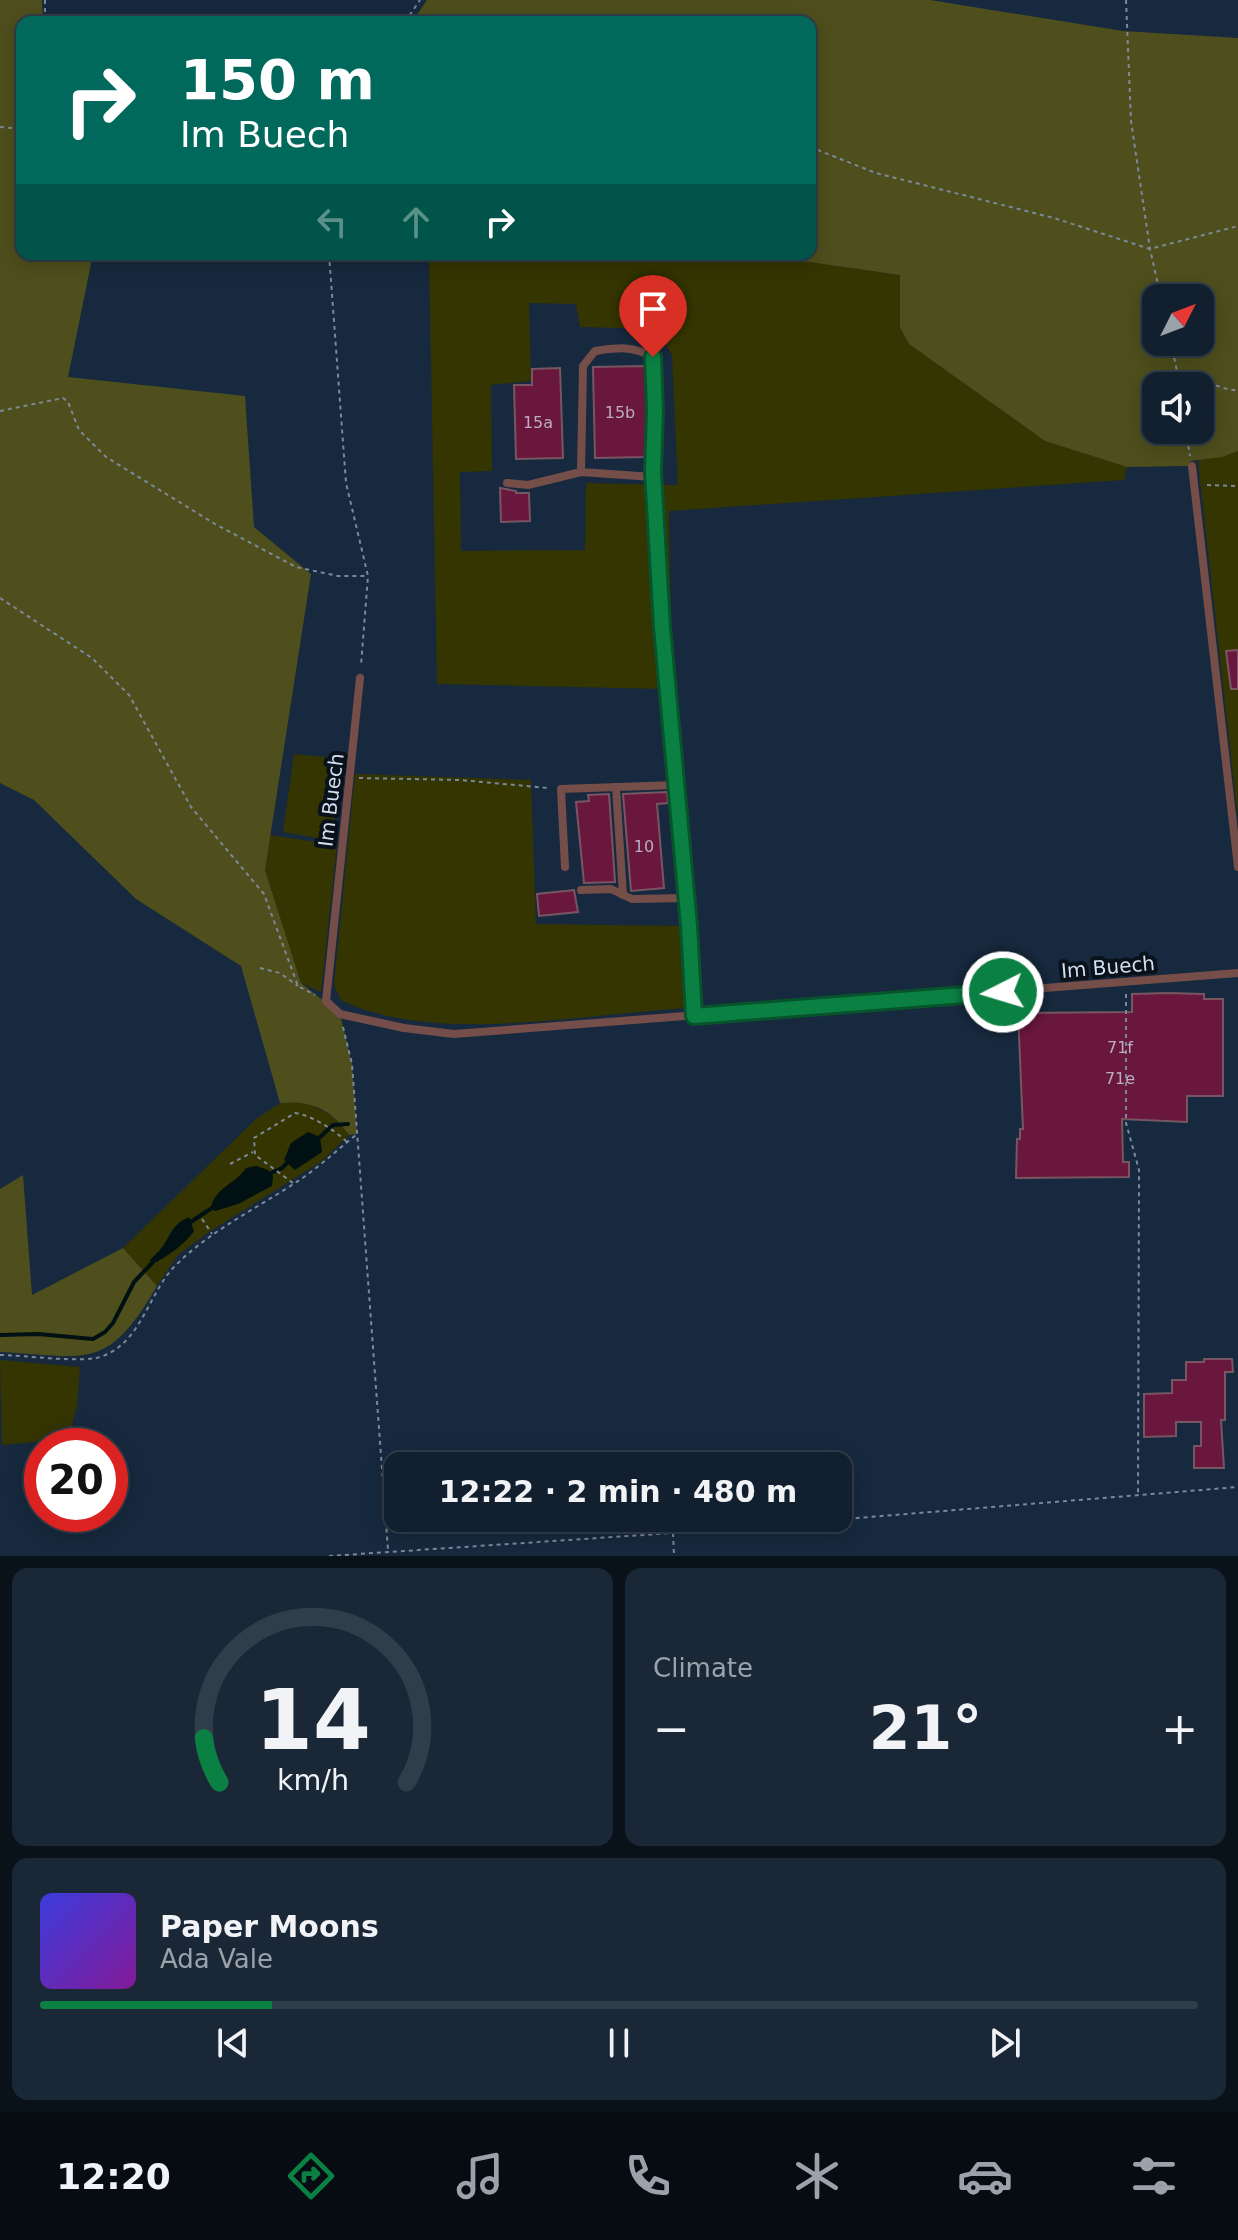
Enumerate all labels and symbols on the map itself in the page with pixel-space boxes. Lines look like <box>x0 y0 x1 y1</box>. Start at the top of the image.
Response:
pin <box>619 275 687 357</box>
north arrow <box>1142 284 1214 356</box>
house number: 15b <box>605 403 635 422</box>
house number: 15a <box>523 413 553 432</box>
street label: Im Buech <box>313 752 349 848</box>
house number: 10 <box>634 837 654 856</box>
position arrow <box>961 950 1045 1034</box>
street label: Im Buech <box>1060 951 1156 983</box>
house number: 71f <box>1107 1038 1133 1057</box>
house number: 71e <box>1105 1069 1135 1088</box>
speed limit sign: 20 <box>24 1428 128 1532</box>

